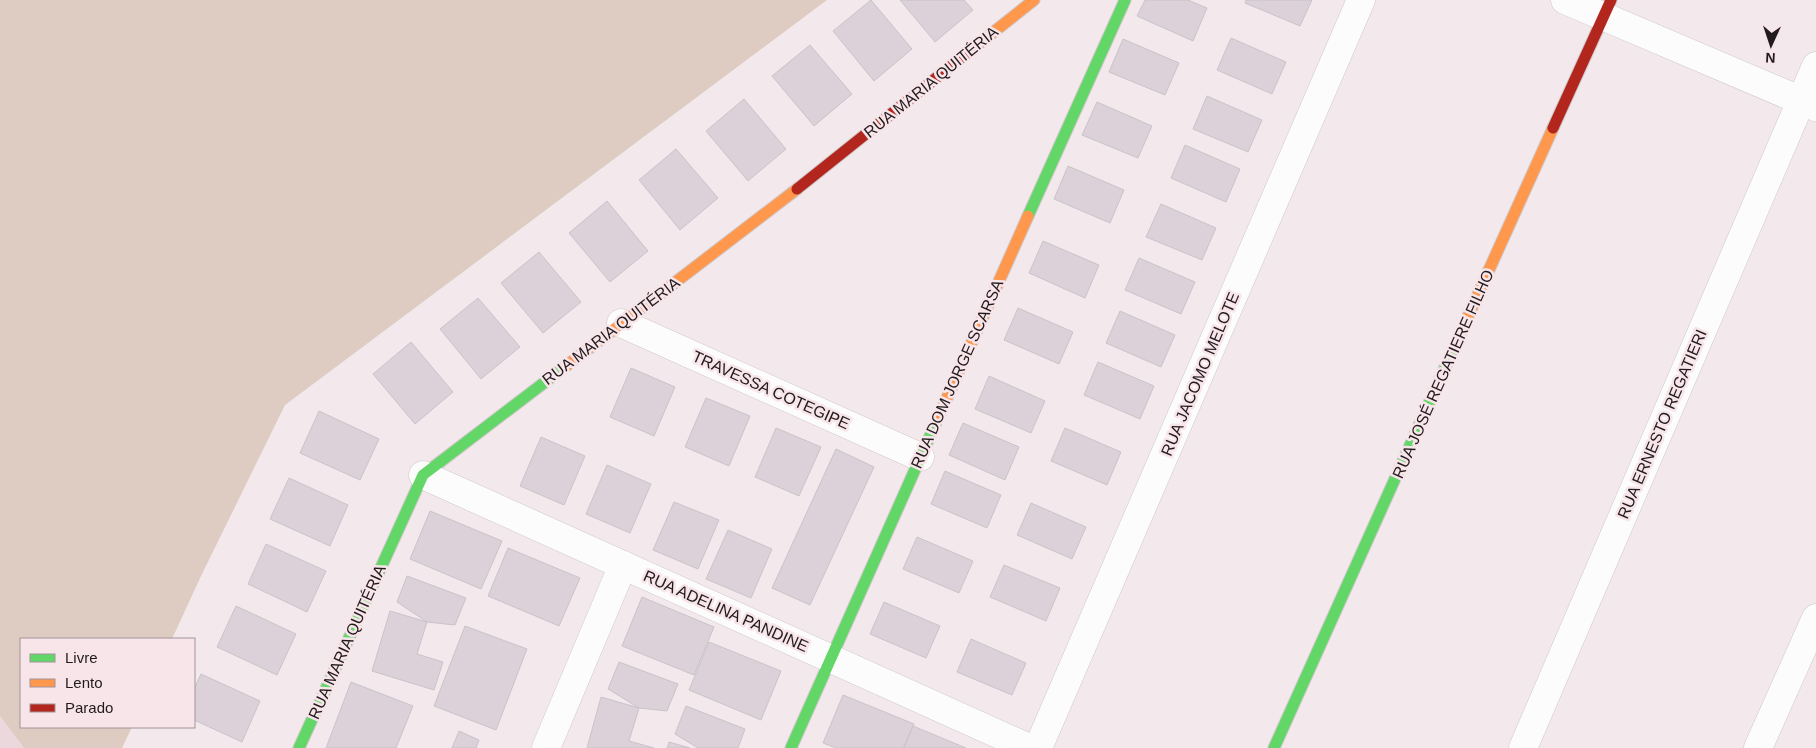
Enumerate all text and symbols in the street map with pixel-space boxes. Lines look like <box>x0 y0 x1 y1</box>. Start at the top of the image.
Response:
north arrow <box>1746 20 1796 70</box>
street label: RUA MARIA QUITÉRIA <box>860 22 1002 141</box>
text: N <box>1765 50 1776 66</box>
street label: RUA JOSÉ REGATIERE FILHO <box>1388 267 1497 481</box>
street label: RUA MARIA QUITÉRIA <box>539 273 683 388</box>
street label: RUA DOM JORGE SCARSA <box>908 277 1006 471</box>
street label: RUA JACOMO MELOTE <box>1158 290 1242 458</box>
street label: RUA ERNESTO REGATIERI <box>1614 327 1710 521</box>
street label: TRAVESSA COTEGIPE <box>690 348 852 432</box>
street label: RUA MARIA QUITÉRIA <box>304 561 389 722</box>
street label: RUA ADELINA PANDINE <box>641 567 811 655</box>
legend <box>20 638 195 728</box>
text: Livre <box>65 649 98 666</box>
text: Lento <box>65 674 103 691</box>
text: Parado <box>65 699 113 716</box>

